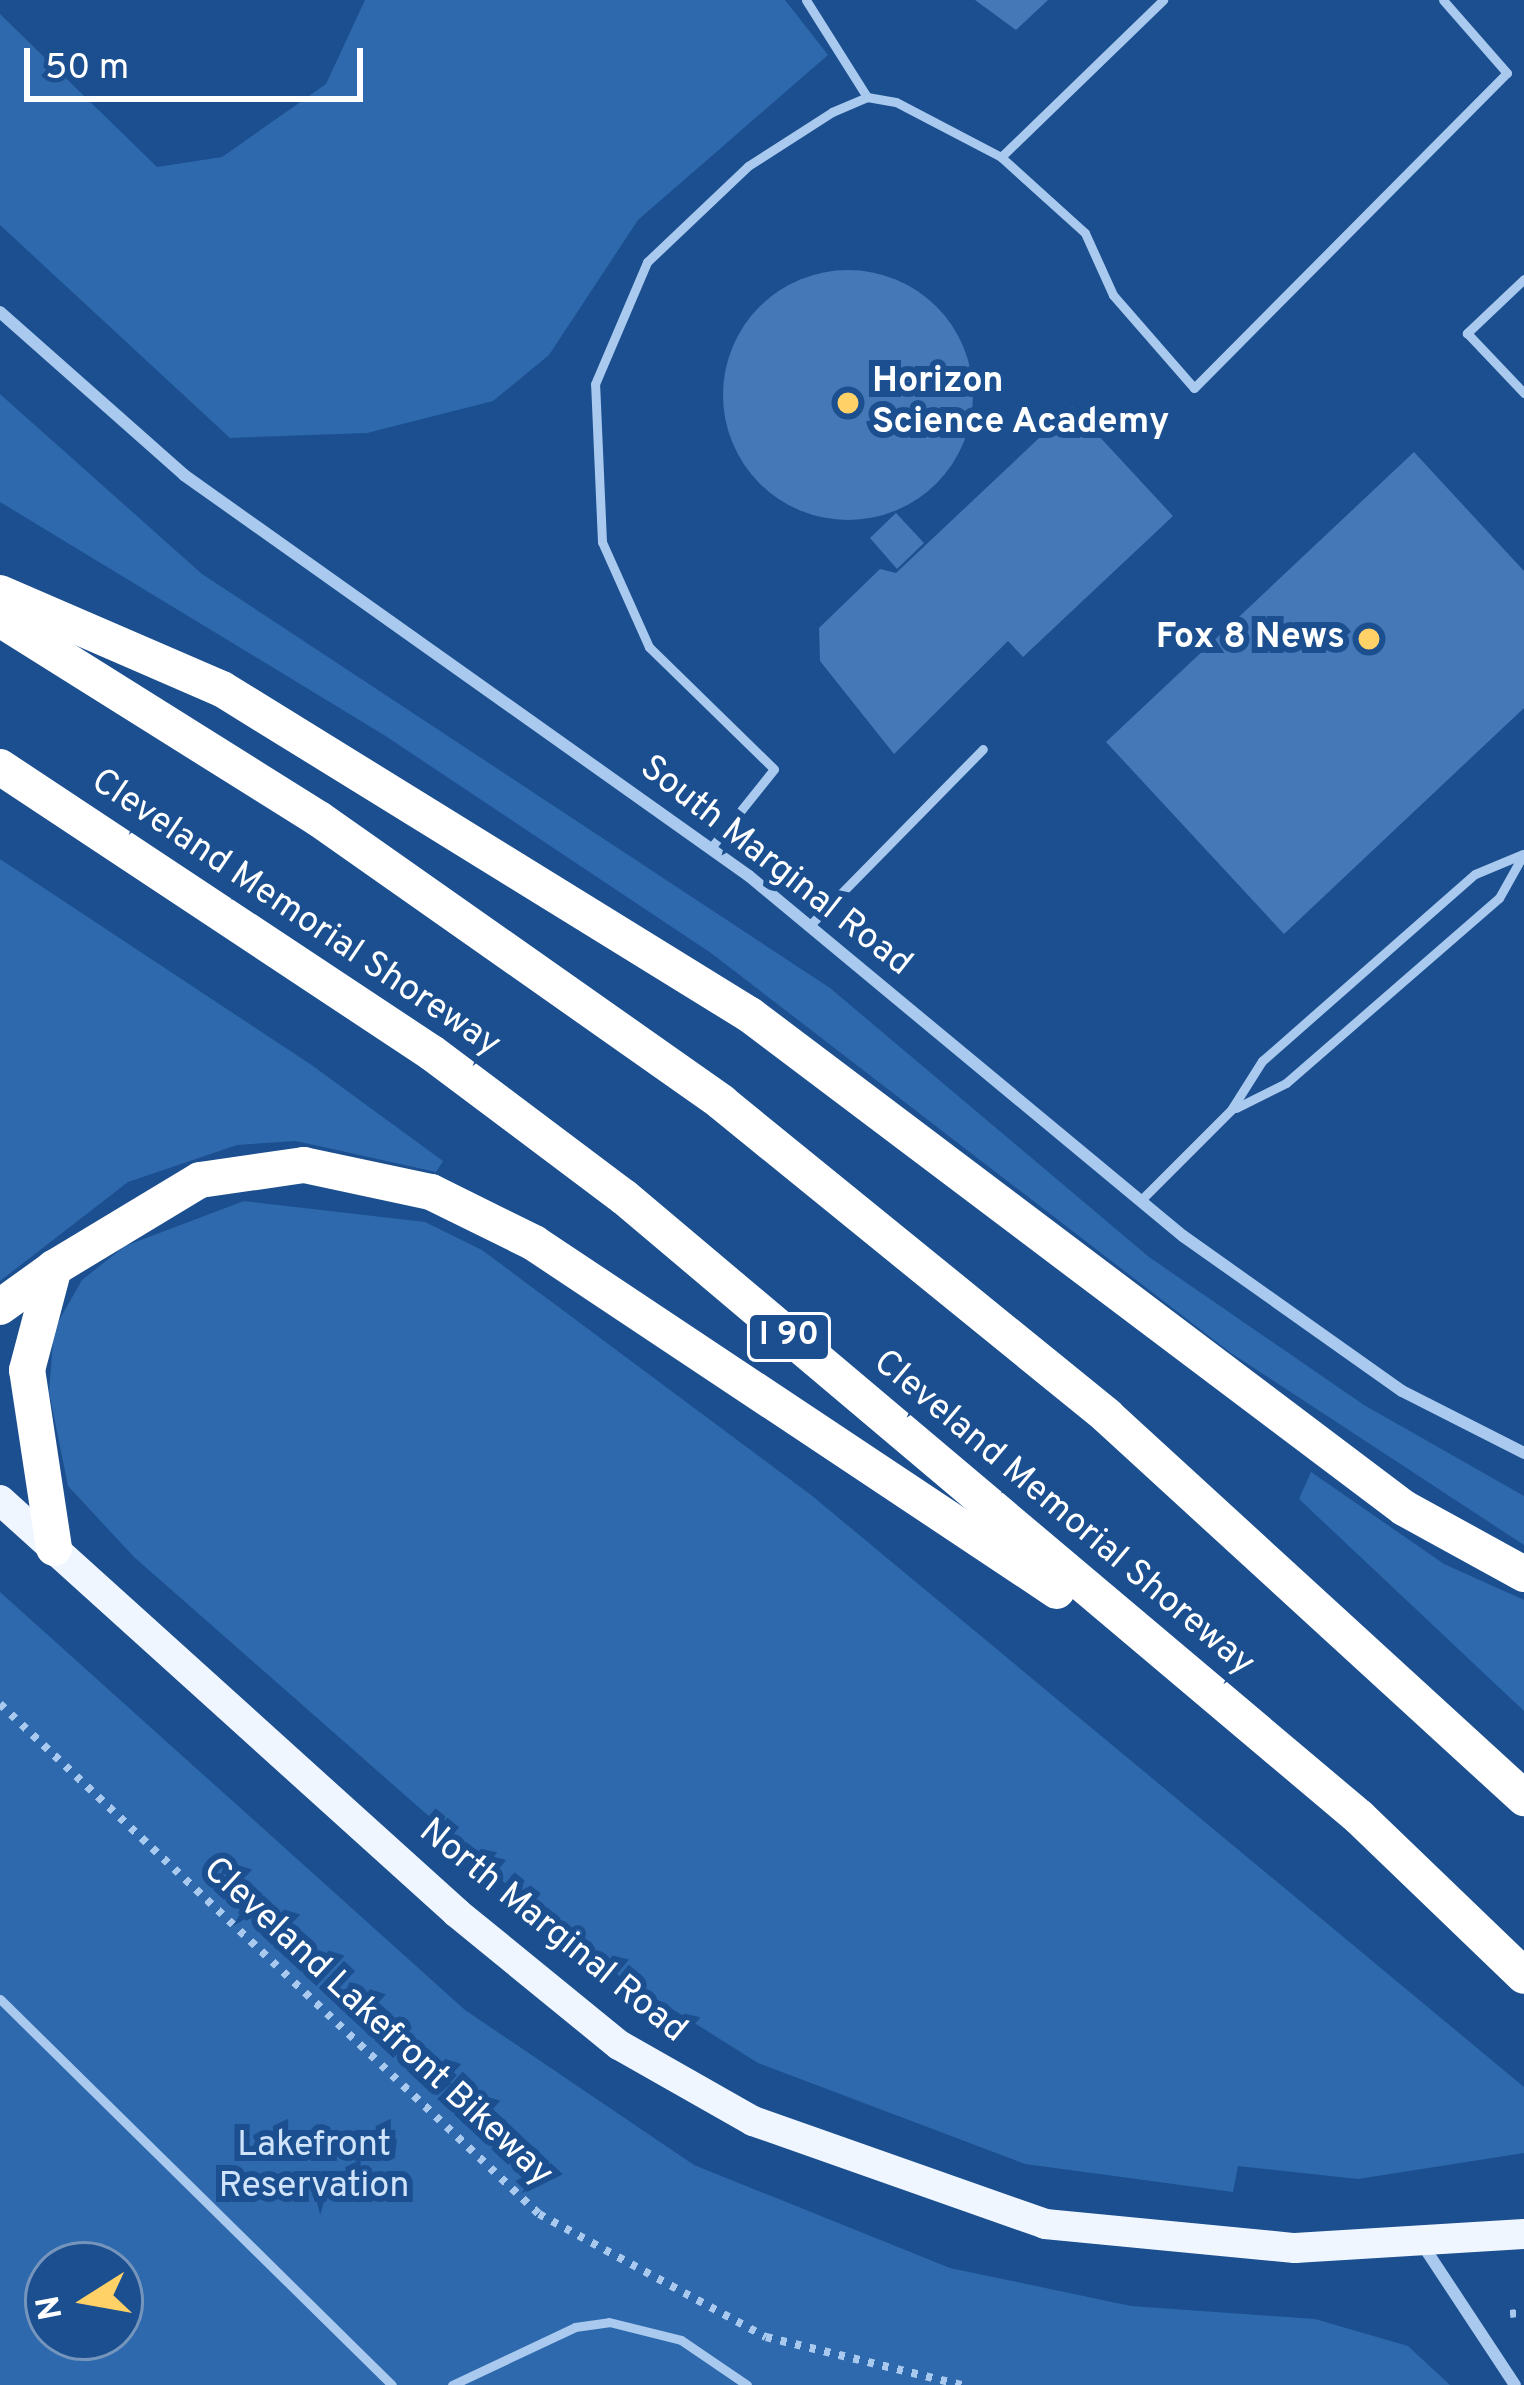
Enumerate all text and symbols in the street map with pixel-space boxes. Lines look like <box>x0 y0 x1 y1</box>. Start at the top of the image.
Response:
scale bar <box>30 24 369 98</box>
text: 50 m <box>45 46 129 92</box>
place label: Horizon Science Academy <box>872 360 1171 445</box>
marker: Horizon Science Academy <box>835 390 861 416</box>
place label: Fox 8 News <box>1156 617 1345 661</box>
marker: Fox 8 News <box>1356 626 1382 652</box>
street label: South Marginal Road <box>630 747 920 987</box>
street label: Cleveland Memorial Shoreway <box>82 761 508 1067</box>
road number: I 90 <box>744 1310 834 1364</box>
street label: Cleveland Memorial Shoreway <box>864 1342 1262 1686</box>
street label: North Marginal Road <box>409 1811 695 2053</box>
street label: Cleveland Lakefront Bikeway <box>193 1849 561 2197</box>
park label: Lakefront Reservation <box>219 2124 409 2209</box>
north arrow <box>24 2241 144 2361</box>
text: N <box>29 2292 74 2323</box>

